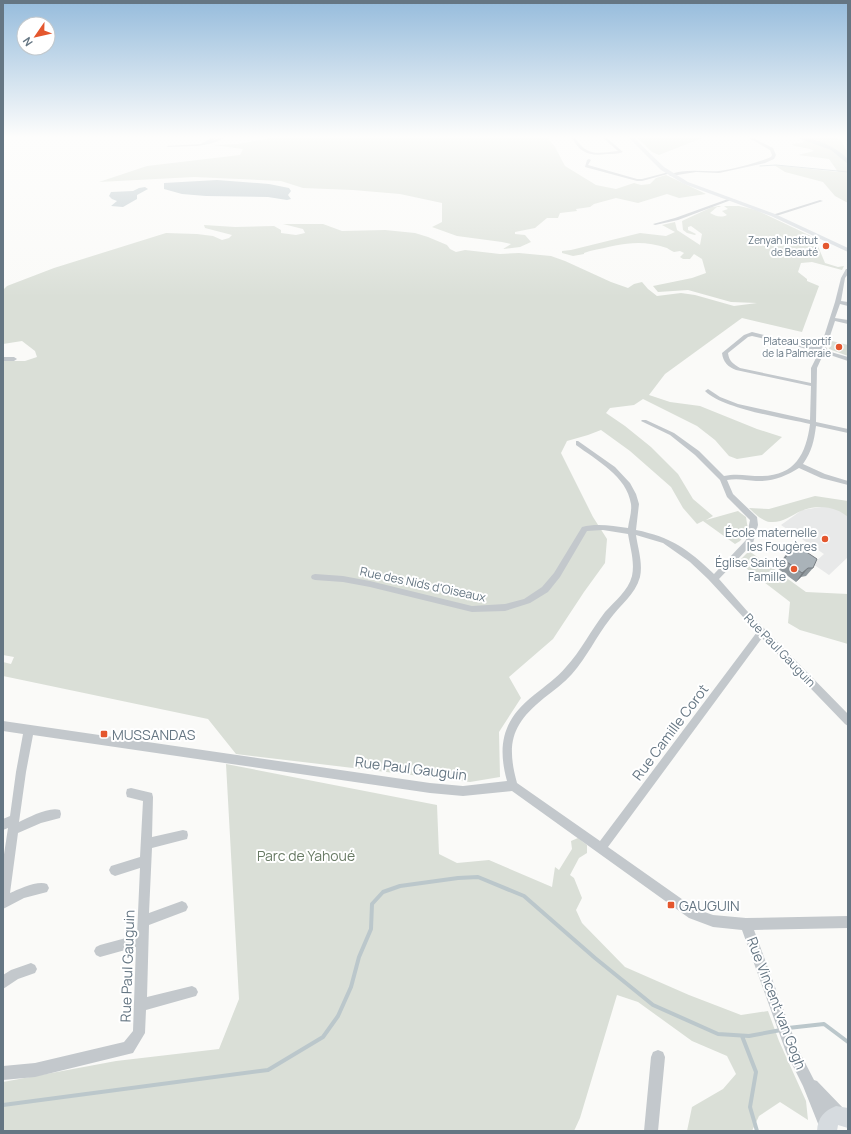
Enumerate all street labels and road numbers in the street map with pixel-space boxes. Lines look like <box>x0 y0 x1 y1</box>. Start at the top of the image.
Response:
street label: Rue des Nids d'Oiseaux <box>359 562 488 606</box>
street label: Rue Paul Gauguin <box>740 609 820 691</box>
street label: Rue Camille Corot <box>628 680 713 784</box>
street label: Rue Paul Gauguin <box>354 752 468 784</box>
street label: Rue Paul Gauguin <box>116 909 138 1023</box>
street label: Rue Vincent van Gogh <box>743 934 811 1072</box>

